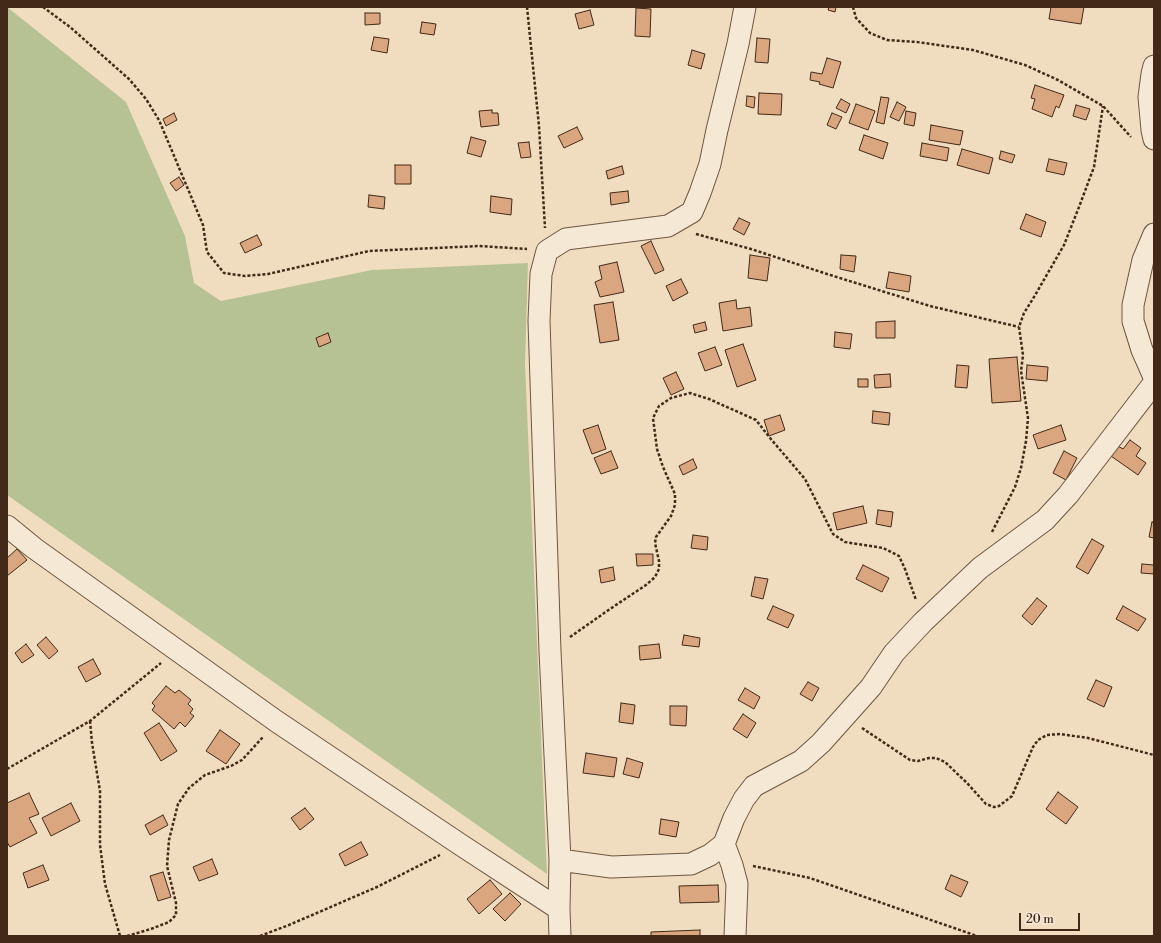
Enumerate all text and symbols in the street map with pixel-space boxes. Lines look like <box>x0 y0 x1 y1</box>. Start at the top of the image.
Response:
scale bar <box>1021 905 1082 931</box>
text: 20 m <box>1026 912 1054 927</box>

